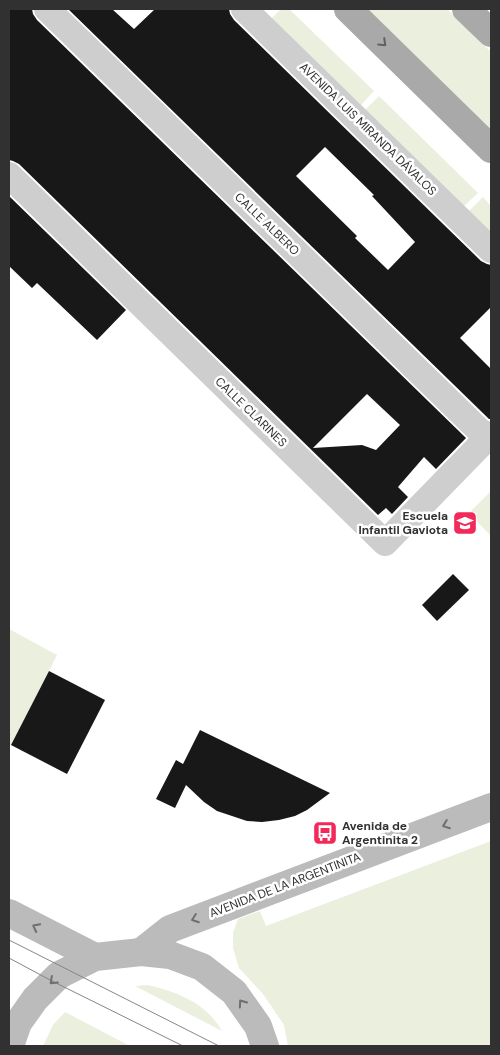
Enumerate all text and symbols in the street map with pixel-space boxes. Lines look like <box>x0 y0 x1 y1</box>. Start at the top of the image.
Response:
one-way arrow <box>377 37 386 46</box>
street label: AVENIDA LUIS MIRANDA DÁVALOS <box>296 59 440 199</box>
street label: CALLE ALBERO <box>231 189 303 259</box>
street label: CALLE CLARINES <box>212 374 290 450</box>
place label: Escuela Infantil Gaviota <box>359 508 448 538</box>
school or university icon: Escuela Infantil Gaviota <box>452 510 478 536</box>
place label: Avenida de Argentinita 2 <box>342 818 418 848</box>
one-way arrow <box>442 819 451 829</box>
bus stop icon: Avenida de Argentinita 2 <box>312 820 338 846</box>
street label: AVENIDA DE LA ARGENTINITA <box>207 849 363 921</box>
one-way arrow <box>192 913 200 923</box>
one-way arrow <box>32 923 41 933</box>
one-way arrow <box>49 975 58 984</box>
one-way arrow <box>239 1000 249 1009</box>

